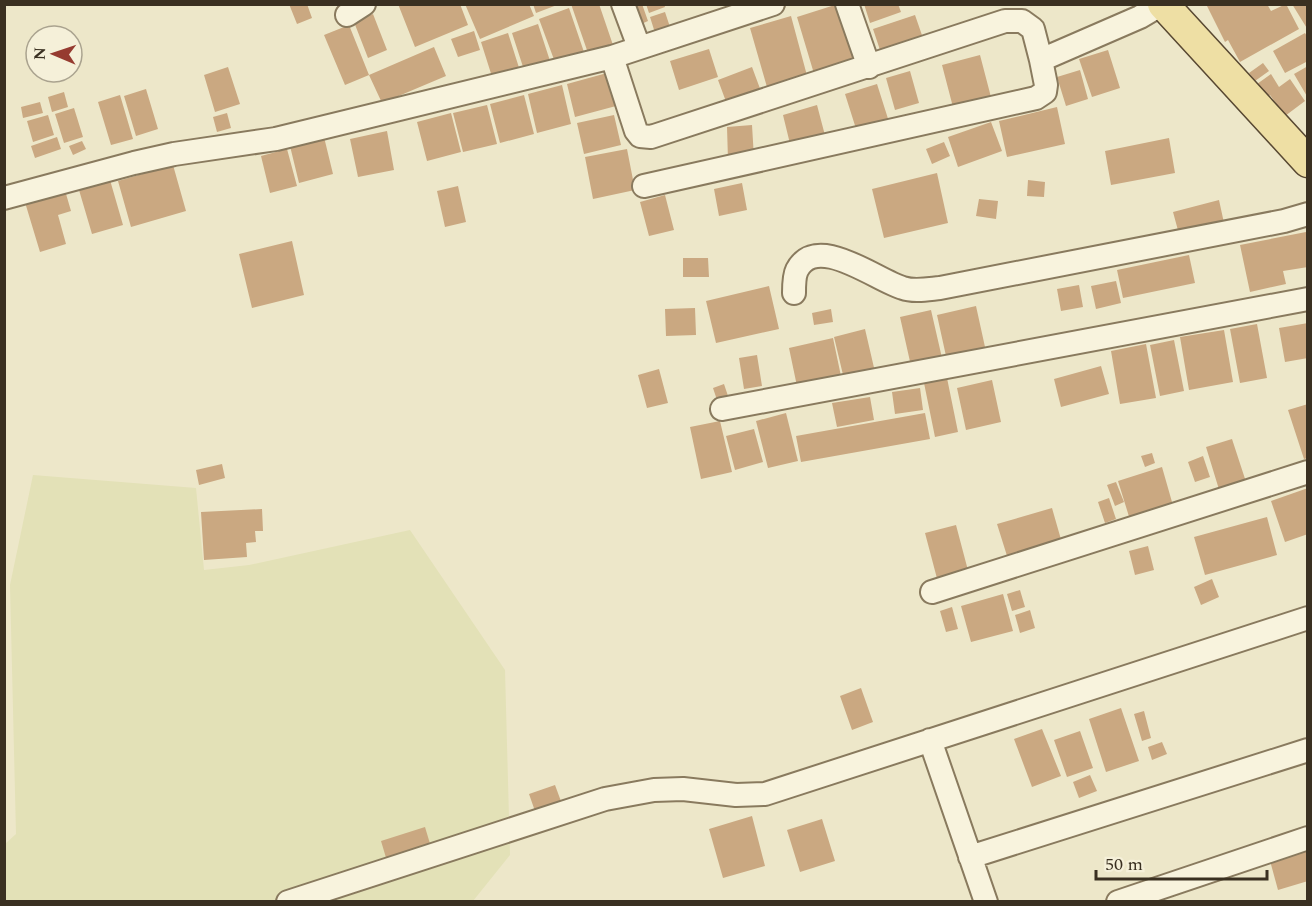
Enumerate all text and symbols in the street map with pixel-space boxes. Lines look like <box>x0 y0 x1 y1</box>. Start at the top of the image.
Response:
north arrow <box>24 24 84 84</box>
text: N <box>28 47 52 60</box>
scale bar <box>1096 843 1267 881</box>
text: 50 m <box>1105 851 1143 878</box>

